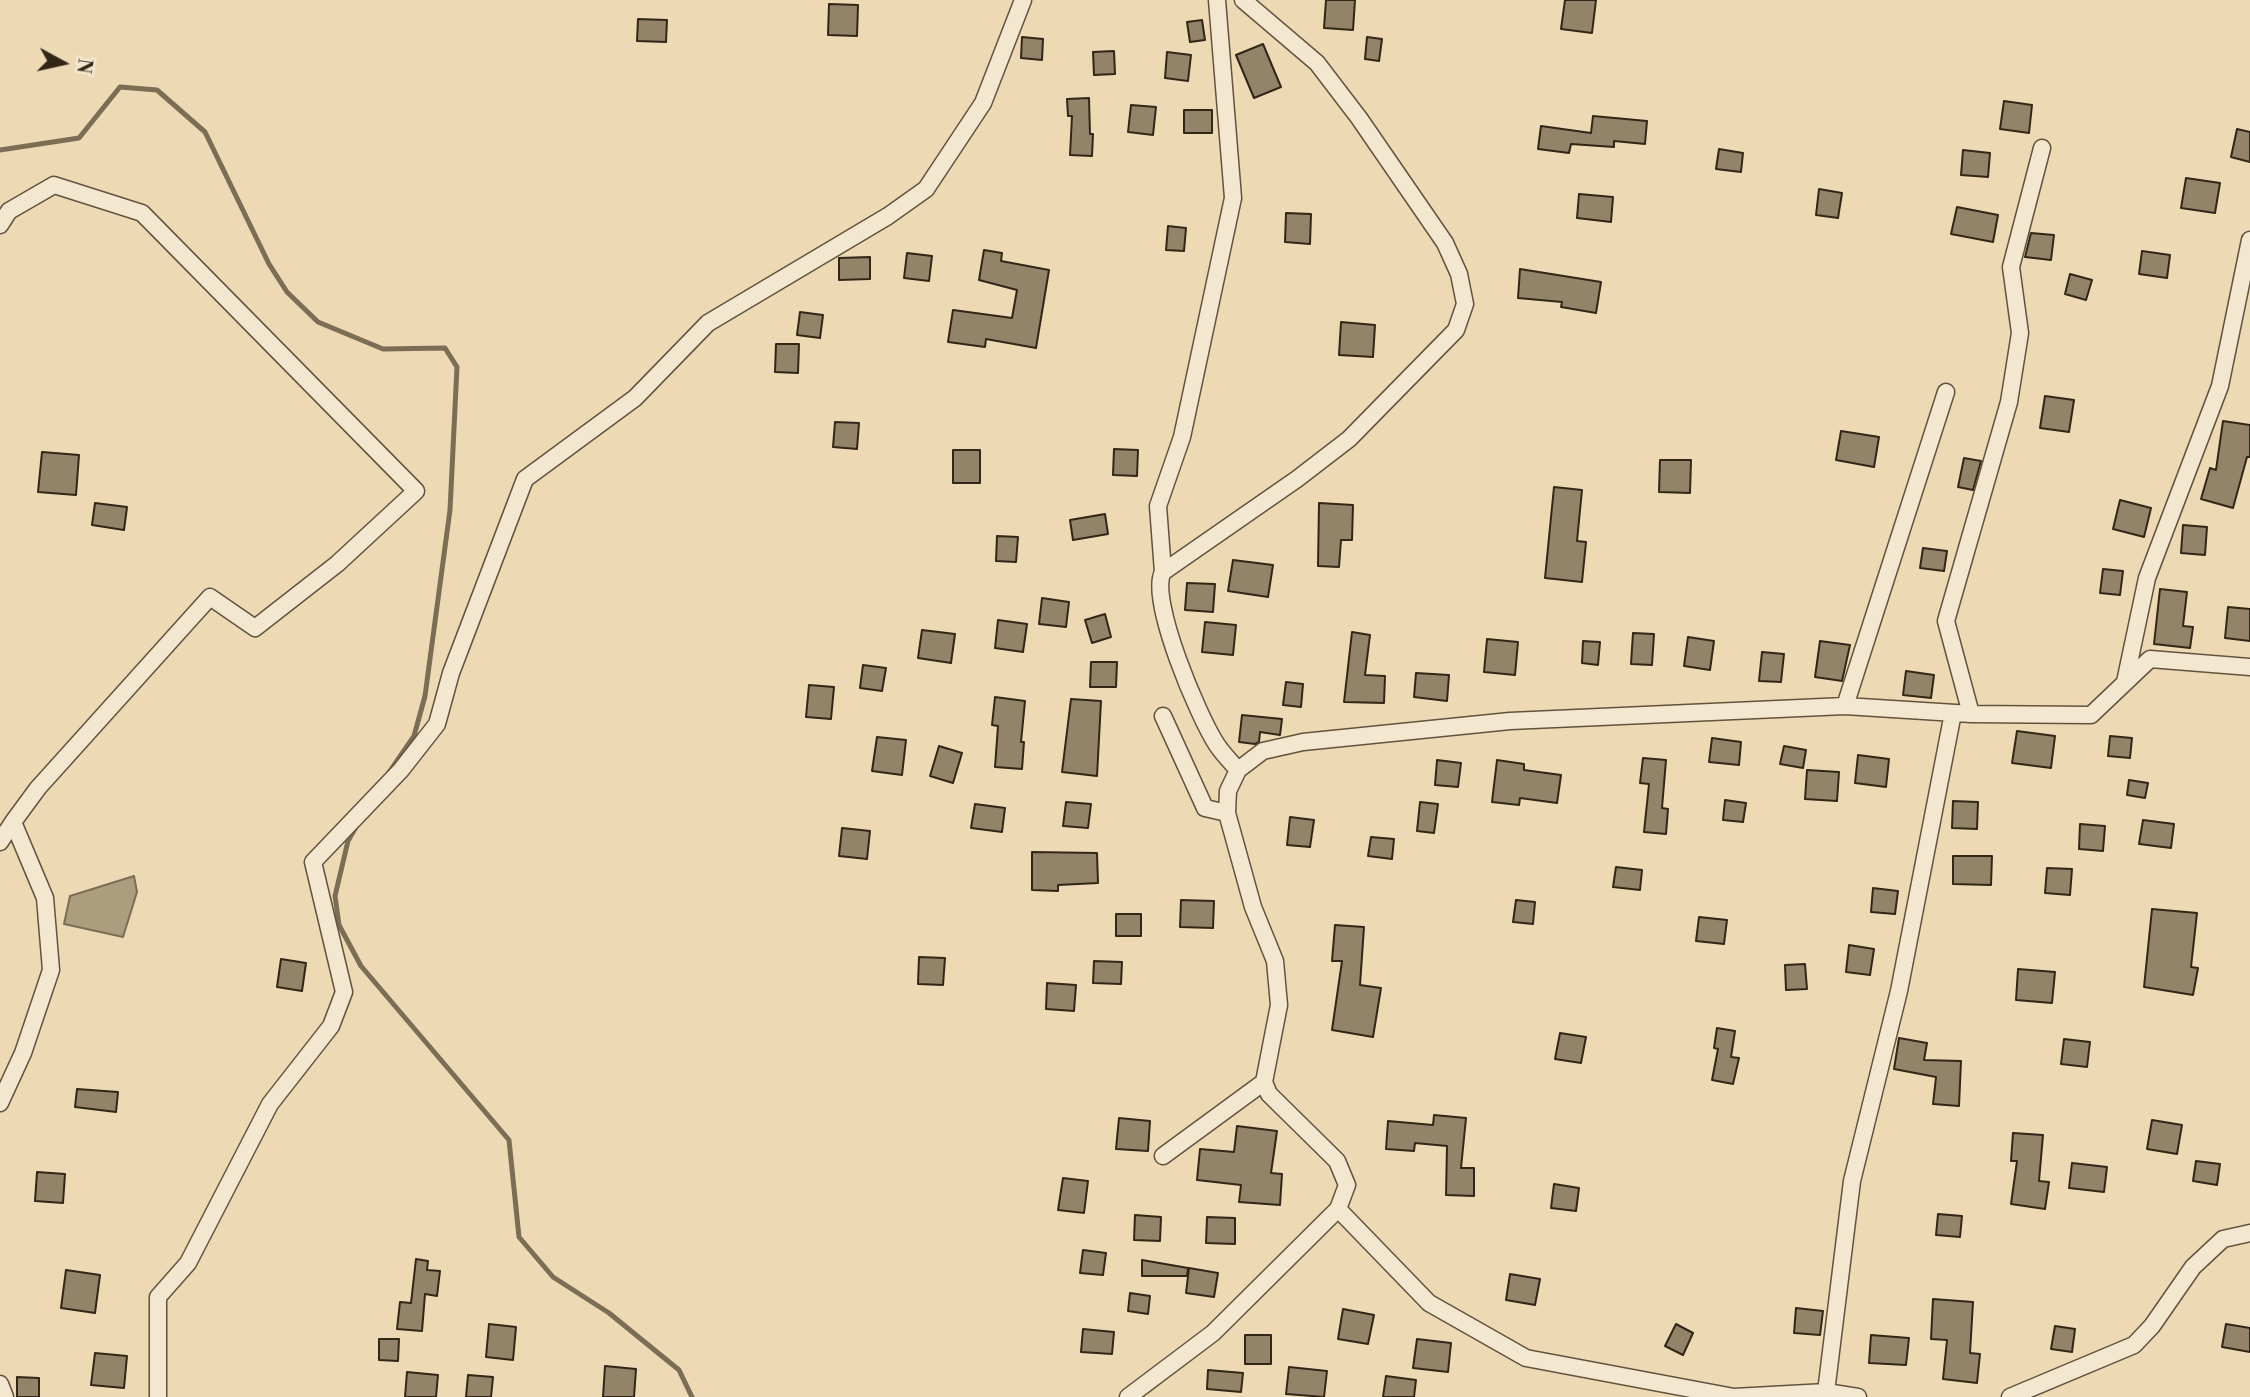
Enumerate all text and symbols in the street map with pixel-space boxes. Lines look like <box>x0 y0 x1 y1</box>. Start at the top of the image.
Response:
north arrow <box>28 28 98 98</box>
text: N <box>71 57 97 75</box>

